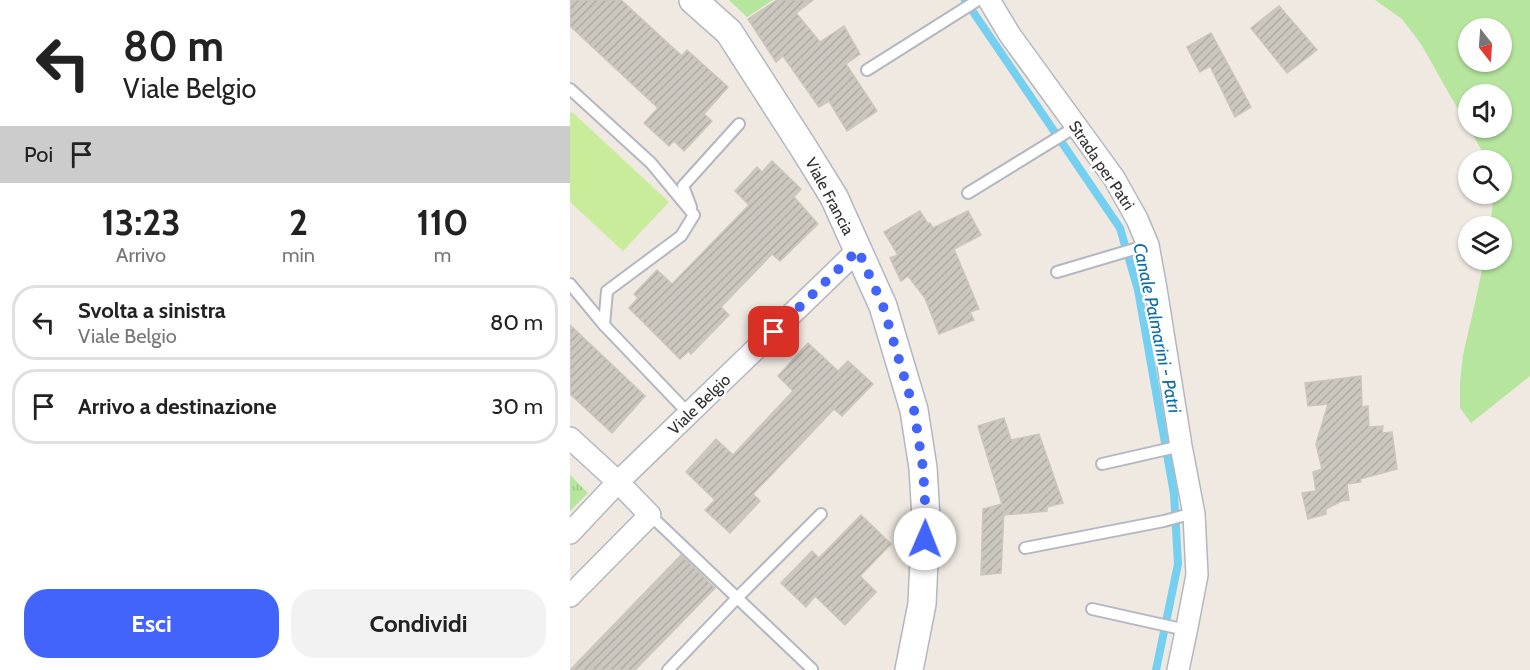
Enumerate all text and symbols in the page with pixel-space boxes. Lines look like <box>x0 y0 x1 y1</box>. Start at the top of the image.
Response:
north arrow <box>1458 18 1512 72</box>
map controls <box>1458 18 1512 270</box>
text: 80 m <box>123 20 224 72</box>
icon: left <box>24 24 102 102</box>
text: Viale Belgio <box>123 72 256 105</box>
button: sound <box>1458 84 1512 138</box>
street label: Strada per Patri <box>1065 117 1138 213</box>
icon: arrive <box>65 138 98 171</box>
text: Poi <box>24 141 53 168</box>
button: search <box>1458 150 1512 204</box>
street label: Viale Francia <box>801 154 858 238</box>
text: 13:23 <box>101 200 181 244</box>
text: 2 <box>289 200 308 244</box>
text: 110 <box>417 200 469 244</box>
button: layers <box>1458 216 1512 270</box>
water label: Canale Palmarini - Patri <box>1128 241 1186 416</box>
text: Arrivo <box>116 243 166 267</box>
text: min <box>282 243 315 267</box>
text: m <box>434 243 451 267</box>
text: Svolta a sinistra <box>78 297 226 324</box>
icon: left <box>27 306 60 339</box>
pin <box>748 306 799 357</box>
text: 80 m <box>490 309 543 336</box>
icon: arrive <box>757 315 790 348</box>
text: Viale Belgio <box>78 324 177 348</box>
street label: Viale Belgio <box>664 370 735 439</box>
icon: arrive <box>27 390 60 423</box>
text: Arrivo a destinazione <box>78 393 276 420</box>
text: 30 m <box>491 393 543 420</box>
position arrow <box>893 507 957 571</box>
button: Esci <box>24 589 279 658</box>
button: Condividi <box>291 589 546 658</box>

